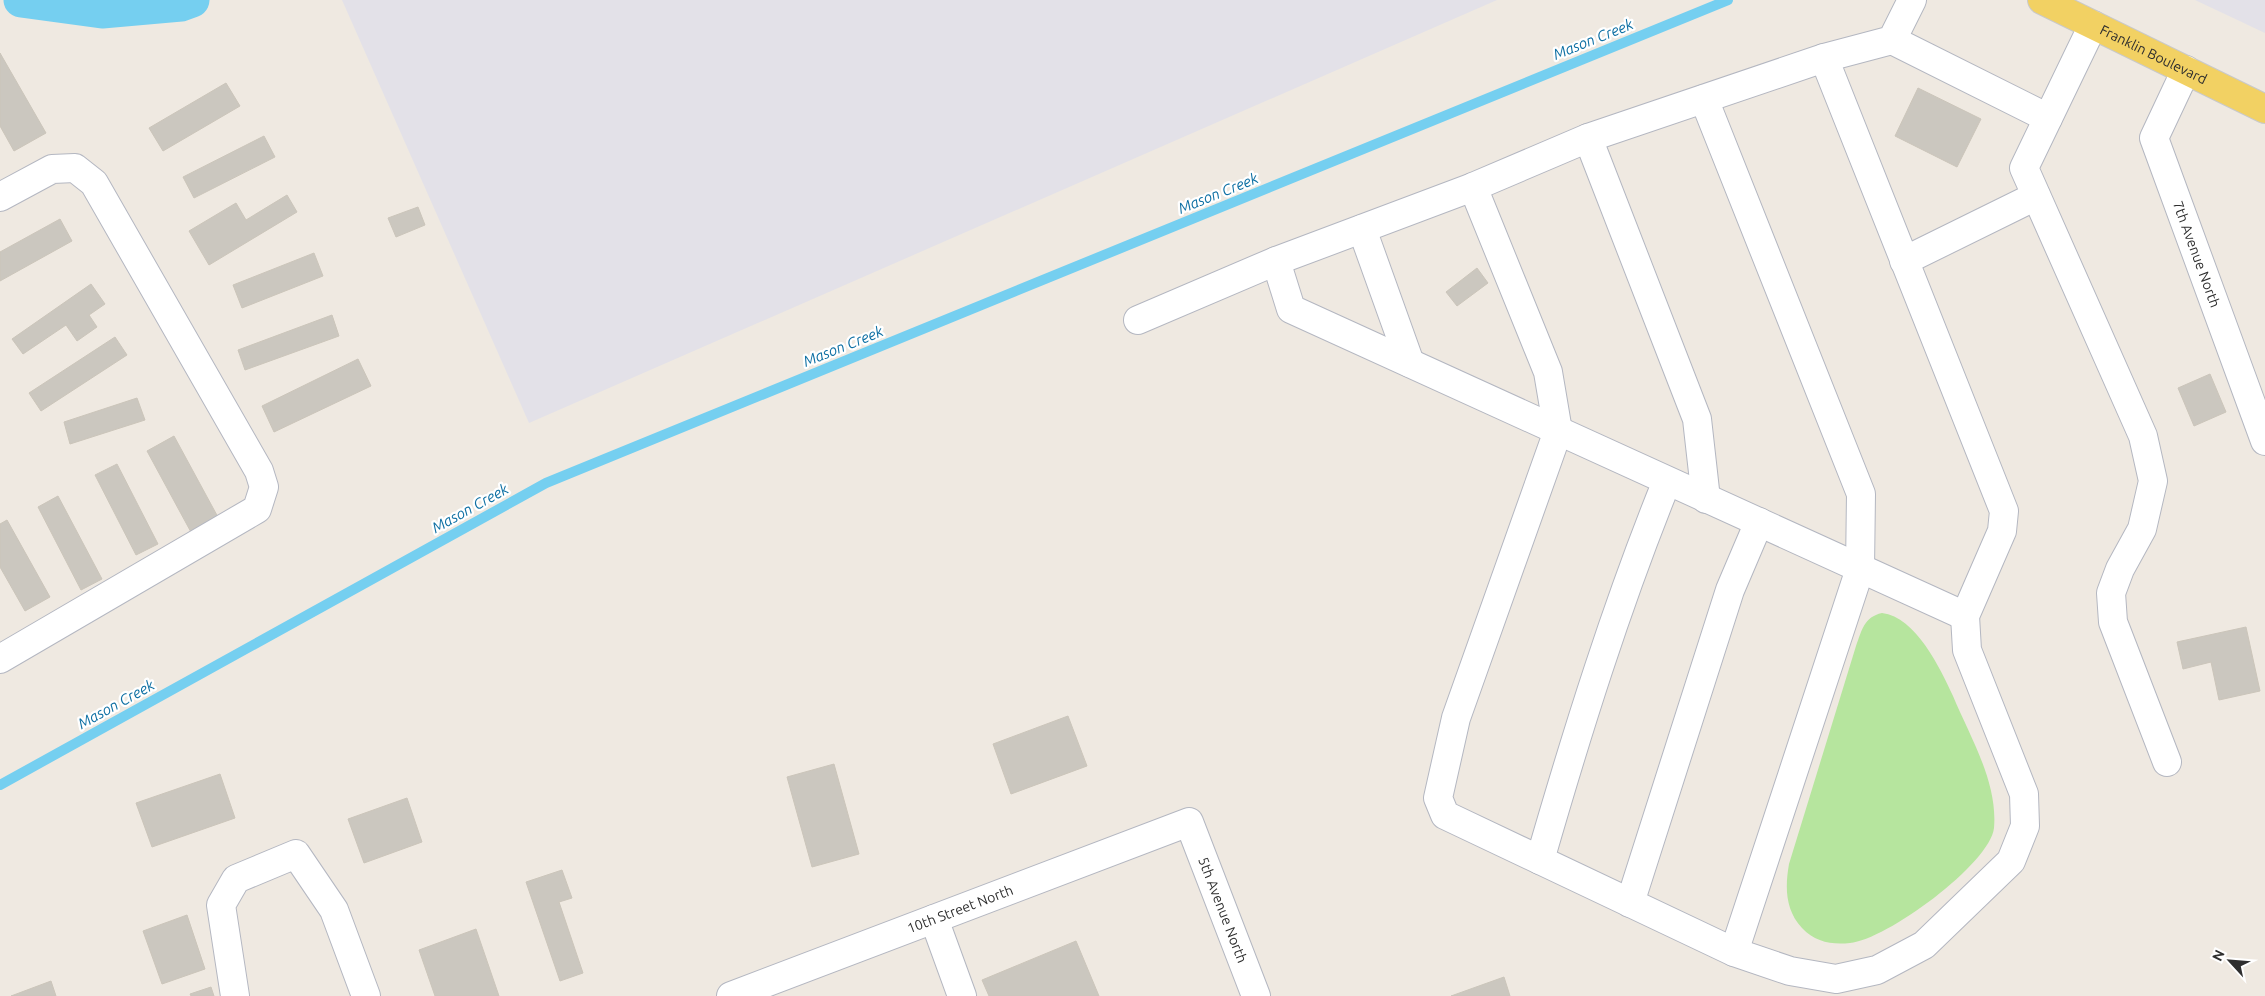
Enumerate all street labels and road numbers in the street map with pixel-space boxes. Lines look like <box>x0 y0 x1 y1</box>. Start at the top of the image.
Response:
street label: Franklin Boulevard <box>2097 22 2209 87</box>
street label: 7th Avenue North <box>2170 199 2223 310</box>
street label: 5th Avenue North <box>1195 855 1250 965</box>
street label: 10th Street North <box>905 882 1015 936</box>

